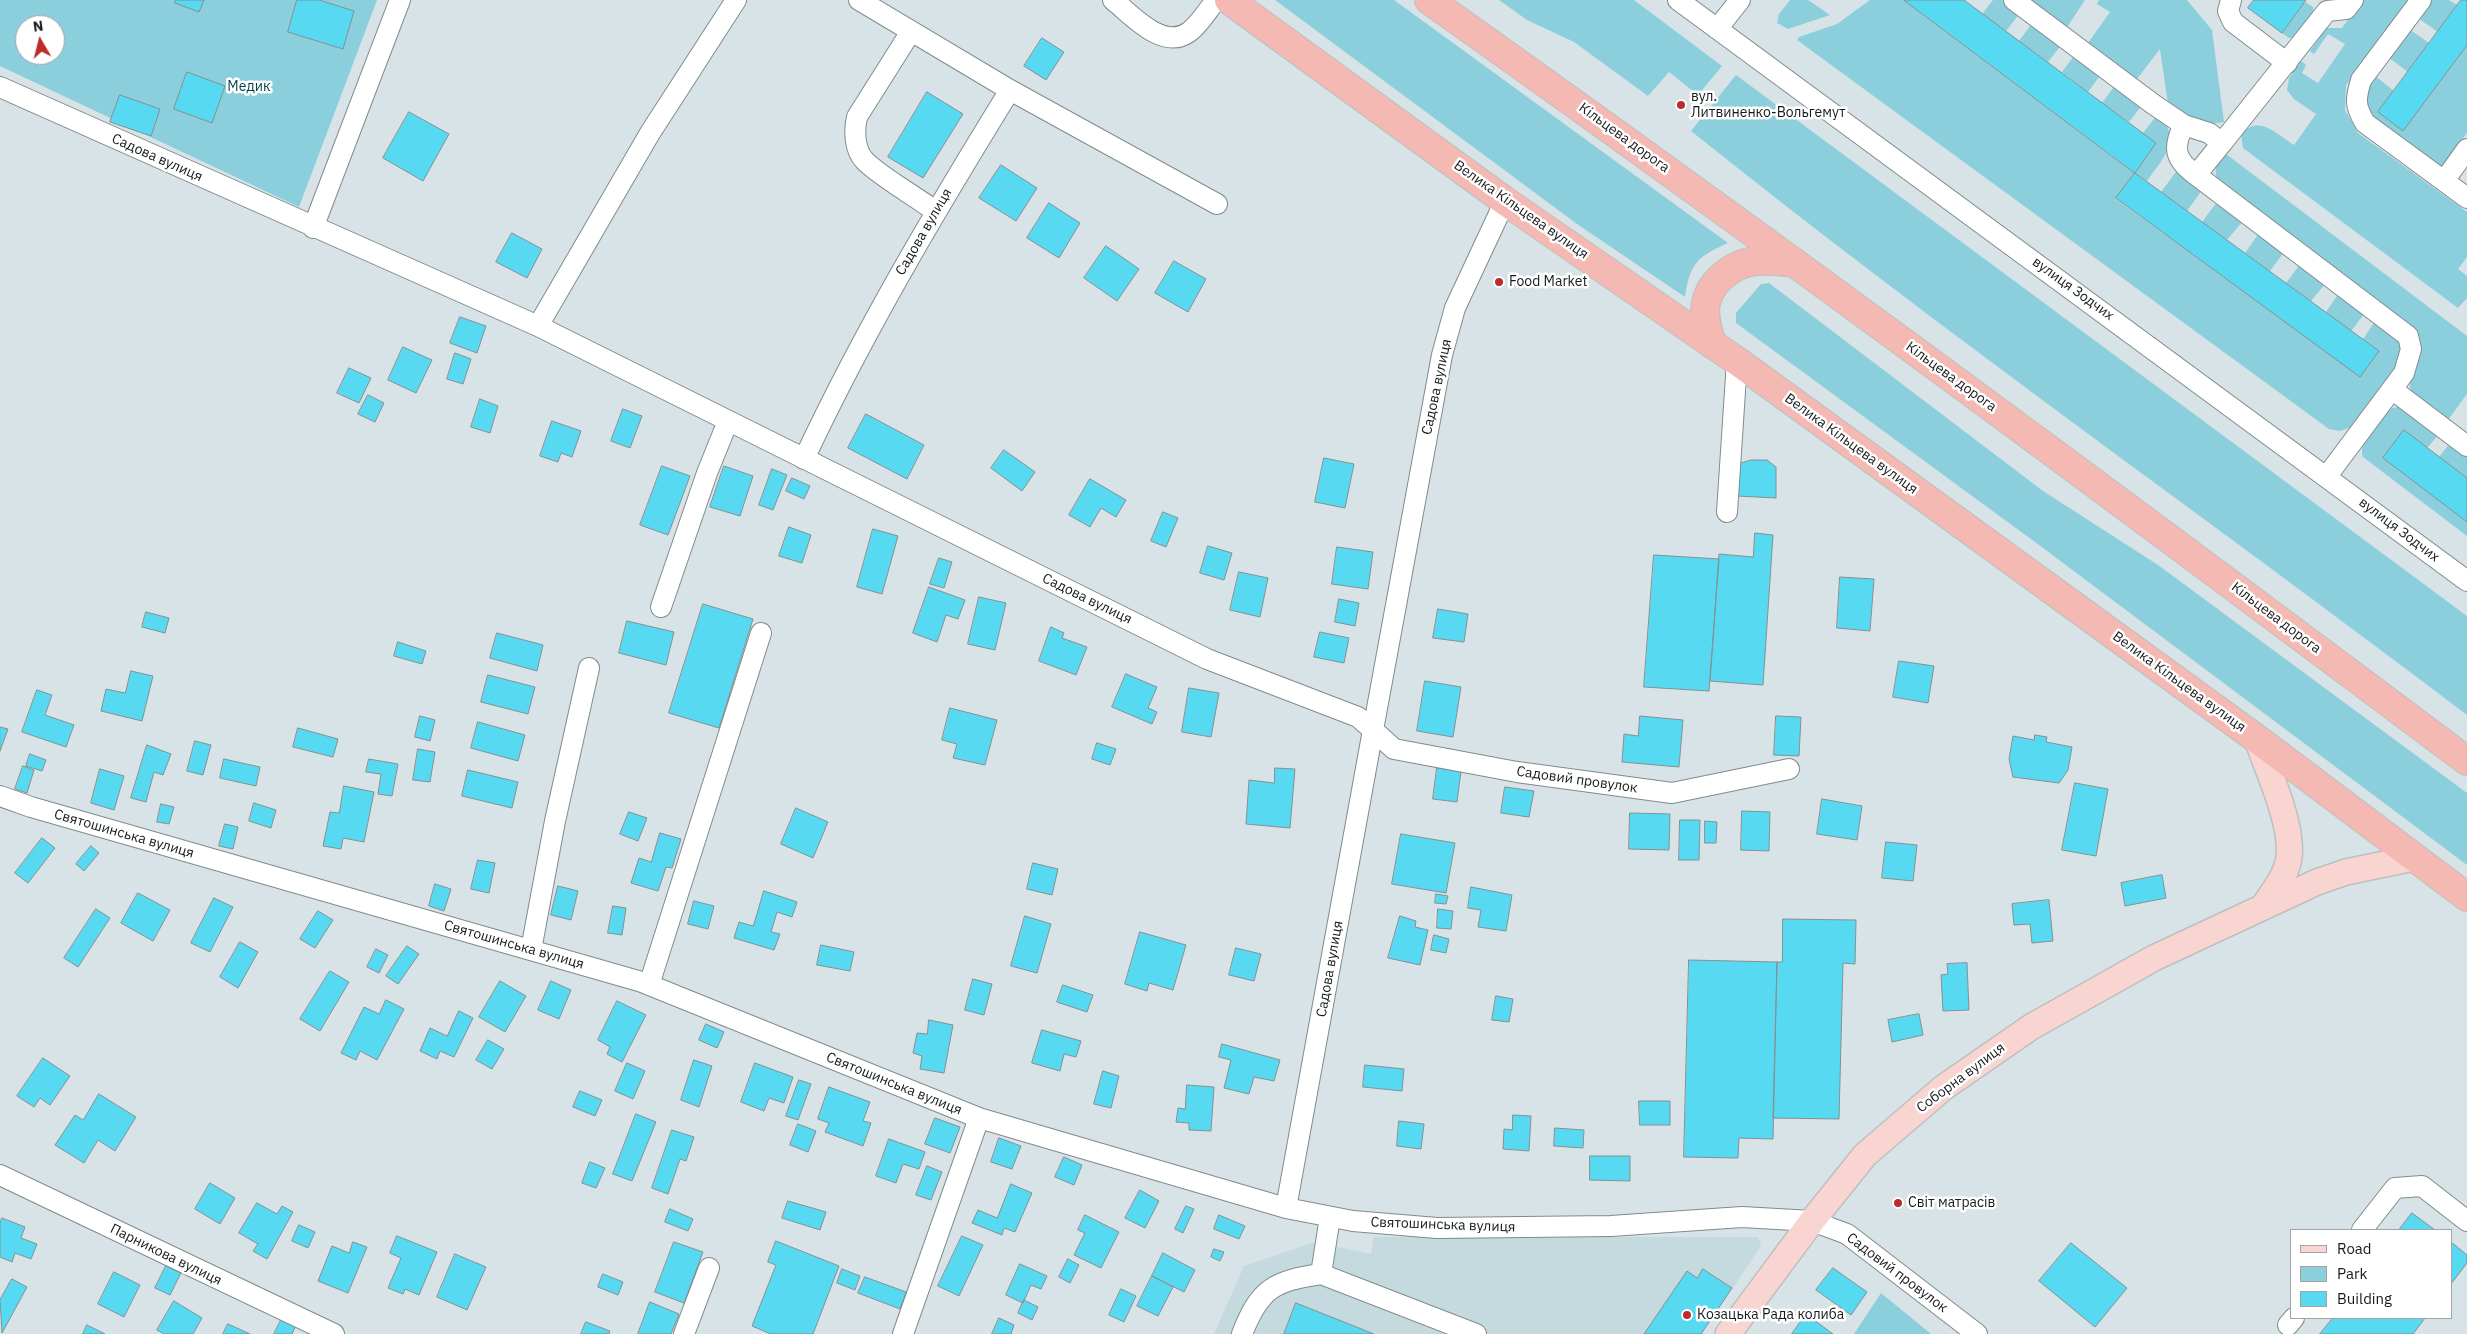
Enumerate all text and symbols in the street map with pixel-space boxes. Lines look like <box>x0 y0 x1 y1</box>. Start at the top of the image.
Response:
north arrow <box>15 15 65 65</box>
text: N <box>32 17 44 36</box>
park label: Медик <box>227 79 271 95</box>
place label: вул. Литвиненко-Вольгемут <box>1691 89 1846 121</box>
street label: Кільцева дорога <box>1575 99 1673 177</box>
marker: вул. Литвиненко-Вольгемут <box>1675 99 1687 111</box>
street label: Садова вулиця <box>109 130 205 186</box>
street label: Велика Кільцева вулиця <box>1451 157 1591 263</box>
street label: Садова вулиця <box>892 185 956 279</box>
street label: вулиця Зодчих <box>2029 254 2117 324</box>
place label: Food Market <box>1509 274 1587 290</box>
marker: Food Market <box>1493 276 1505 288</box>
street label: Садова вулиця <box>1419 337 1455 437</box>
street label: Кільцева дорога <box>1902 338 2000 416</box>
street label: Велика Кільцева вулиця <box>1781 390 1921 498</box>
street label: вулиця Зодчих <box>2355 494 2443 566</box>
street label: Садова вулиця <box>1039 570 1135 628</box>
street label: Кільцева дорога <box>2228 579 2324 657</box>
street label: Велика Кільцева вулиця <box>2109 628 2249 736</box>
street label: Садовий провулок <box>1515 763 1639 797</box>
street label: Святошинська вулиця <box>52 806 196 862</box>
street label: Святошинська вулиця <box>442 917 586 973</box>
street label: Садова вулиця <box>1313 919 1347 1019</box>
street label: Соборна вулиця <box>1914 1039 2008 1117</box>
street label: Святошинська вулиця <box>824 1049 964 1119</box>
place label: Світ матрасів <box>1908 1195 1995 1211</box>
marker: Світ матрасів <box>1892 1197 1904 1209</box>
street label: Святошинська вулиця <box>1370 1214 1516 1236</box>
street label: Парникова вулиця <box>107 1221 225 1289</box>
legend <box>2290 1229 2452 1319</box>
street label: Садовий провулок <box>1843 1230 1951 1316</box>
text: Road <box>2337 1239 2372 1258</box>
text: Park <box>2337 1264 2367 1283</box>
text: Building <box>2337 1289 2392 1308</box>
place label: Козацька Рада колиба <box>1697 1307 1844 1323</box>
marker: Козацька Рада колиба <box>1681 1309 1693 1321</box>

